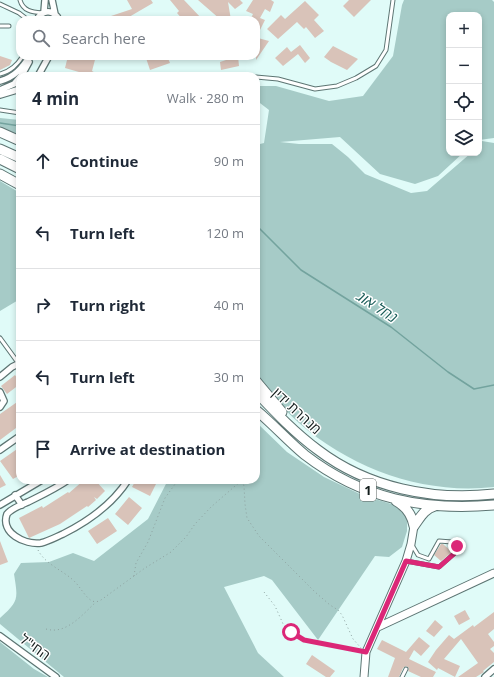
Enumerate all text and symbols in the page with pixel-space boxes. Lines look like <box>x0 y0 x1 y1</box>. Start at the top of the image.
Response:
map controls <box>446 12 482 156</box>
button: + <box>446 12 482 48</box>
search box <box>16 16 260 60</box>
icon: search <box>30 27 52 49</box>
text: Search here <box>62 28 146 48</box>
button: − <box>446 48 482 84</box>
button: locate <box>446 84 482 120</box>
text: 4 min <box>32 87 79 110</box>
text: Walk · 280 m <box>167 89 244 107</box>
button: layers <box>446 120 482 156</box>
icon: ahead <box>32 150 54 172</box>
text: Continue <box>70 151 138 171</box>
text: 90 m <box>214 152 244 170</box>
icon: left <box>32 222 54 244</box>
text: Turn left <box>70 223 135 243</box>
text: 120 m <box>206 224 244 242</box>
water label: נחל אוג <box>353 285 402 327</box>
icon: right <box>32 294 54 316</box>
text: Turn right <box>70 295 145 315</box>
text: 40 m <box>214 296 244 314</box>
icon: left <box>32 366 54 388</box>
text: Turn left <box>70 367 135 387</box>
text: 30 m <box>214 368 244 386</box>
street label: מנהרת ידין <box>269 383 326 438</box>
icon: arrive <box>32 438 54 460</box>
text: Arrive at destination <box>70 439 225 459</box>
road number: 1 <box>360 479 376 501</box>
route end <box>448 537 466 555</box>
route start <box>282 623 300 641</box>
street label: החי"ל <box>16 629 54 664</box>

